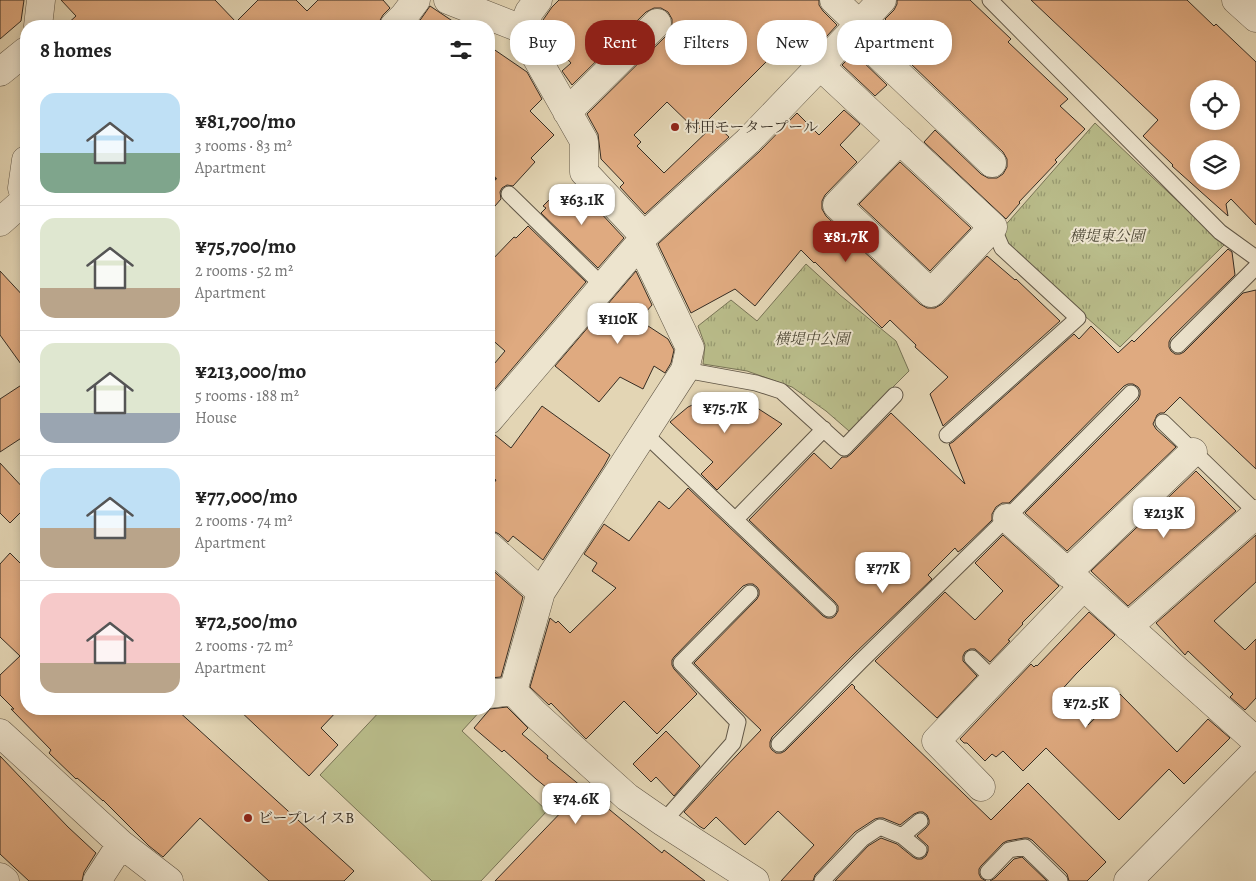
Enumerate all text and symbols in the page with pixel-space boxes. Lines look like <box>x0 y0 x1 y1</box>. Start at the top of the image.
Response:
chip: Buy <box>510 20 575 65</box>
chip: Rent <box>585 20 655 65</box>
chip: Filters <box>665 20 747 65</box>
chip: New <box>757 20 827 65</box>
chip: Apartment <box>837 20 952 65</box>
text: 8 homes <box>40 36 112 64</box>
icon: filters <box>447 36 475 64</box>
map controls <box>1190 80 1240 190</box>
button: locate <box>1190 80 1240 130</box>
text: ¥81,700/mo <box>195 107 296 135</box>
icon: home <box>80 113 140 173</box>
place label: 村田モータープール <box>685 117 818 137</box>
marker: 村田モータープール <box>669 121 681 133</box>
text: 3 rooms · 83 m² <box>195 135 292 157</box>
button: layers <box>1190 140 1240 190</box>
text: Apartment <box>195 157 266 179</box>
pin: ¥63.1K <box>541 184 623 226</box>
text: ¥63.1K <box>560 189 604 211</box>
pin: ¥81.7K <box>805 220 887 263</box>
text: ¥81.7K <box>824 226 868 248</box>
park label: 横堤東公園 <box>1069 226 1147 246</box>
text: ¥75,700/mo <box>195 232 296 260</box>
icon: home <box>80 238 140 298</box>
text: 2 rooms · 52 m² <box>195 260 293 282</box>
text: Apartment <box>195 282 266 304</box>
pin: ¥110K <box>583 302 653 345</box>
text: ¥110K <box>598 308 638 330</box>
park label: 横堤中公園 <box>774 329 852 349</box>
text: ¥213,000/mo <box>195 357 306 385</box>
icon: home <box>80 363 140 423</box>
text: 5 rooms · 188 m² <box>195 385 299 407</box>
pin: ¥75.7K <box>684 392 766 434</box>
text: ¥75.7K <box>703 397 747 419</box>
text: House <box>195 407 237 429</box>
text: ¥77,000/mo <box>195 482 298 510</box>
icon: home <box>80 488 140 548</box>
pin: ¥213K <box>1129 496 1199 539</box>
text: ¥213K <box>1144 502 1184 524</box>
text: 2 rooms · 74 m² <box>195 510 293 532</box>
text: Apartment <box>195 532 266 554</box>
pin: ¥77K <box>853 552 913 594</box>
text: ¥77K <box>866 557 900 579</box>
text: ¥72,500/mo <box>195 607 297 635</box>
icon: home <box>80 613 140 673</box>
text: 2 rooms · 72 m² <box>195 635 293 657</box>
text: Apartment <box>195 657 266 679</box>
pin: ¥72.5K <box>1045 686 1127 729</box>
text: ¥72.5K <box>1063 692 1109 714</box>
pin: ¥74.6K <box>535 782 617 825</box>
text: ¥74.6K <box>553 788 599 810</box>
place label: ビープレイスB <box>258 808 354 828</box>
marker: ビープレイスB <box>242 812 254 824</box>

